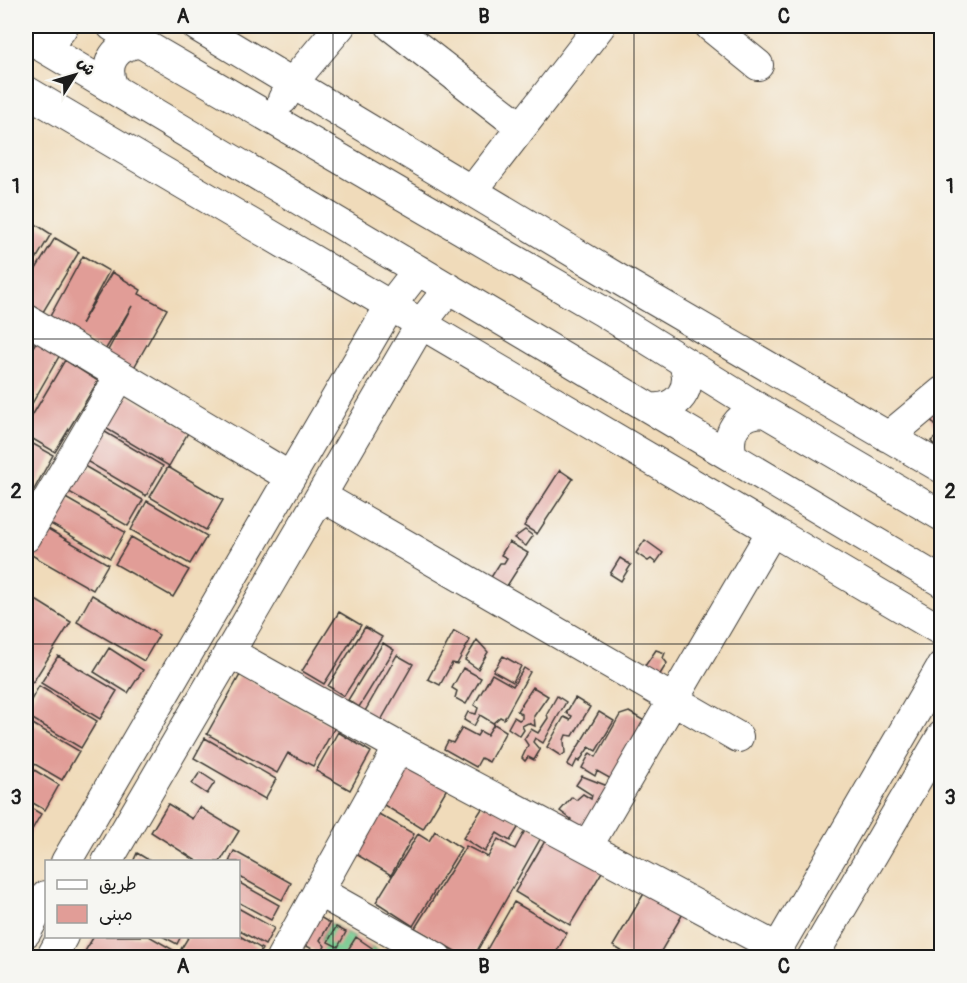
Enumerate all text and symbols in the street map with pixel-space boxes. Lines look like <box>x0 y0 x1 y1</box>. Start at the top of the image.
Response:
text: A <box>177 4 190 29</box>
text: B <box>478 4 490 29</box>
text: C <box>778 4 790 29</box>
north arrow <box>45 45 105 105</box>
text: ش <box>73 54 99 80</box>
text: 1 <box>12 174 20 199</box>
text: 1 <box>946 174 954 199</box>
text: 2 <box>10 479 22 504</box>
text: 2 <box>944 479 956 504</box>
text: 3 <box>10 785 22 810</box>
text: 3 <box>944 785 956 810</box>
legend <box>45 860 240 938</box>
text: طريق <box>99 873 137 896</box>
text: مبنى <box>99 903 133 926</box>
text: A <box>177 954 190 979</box>
text: B <box>478 954 490 979</box>
text: C <box>778 954 790 979</box>

